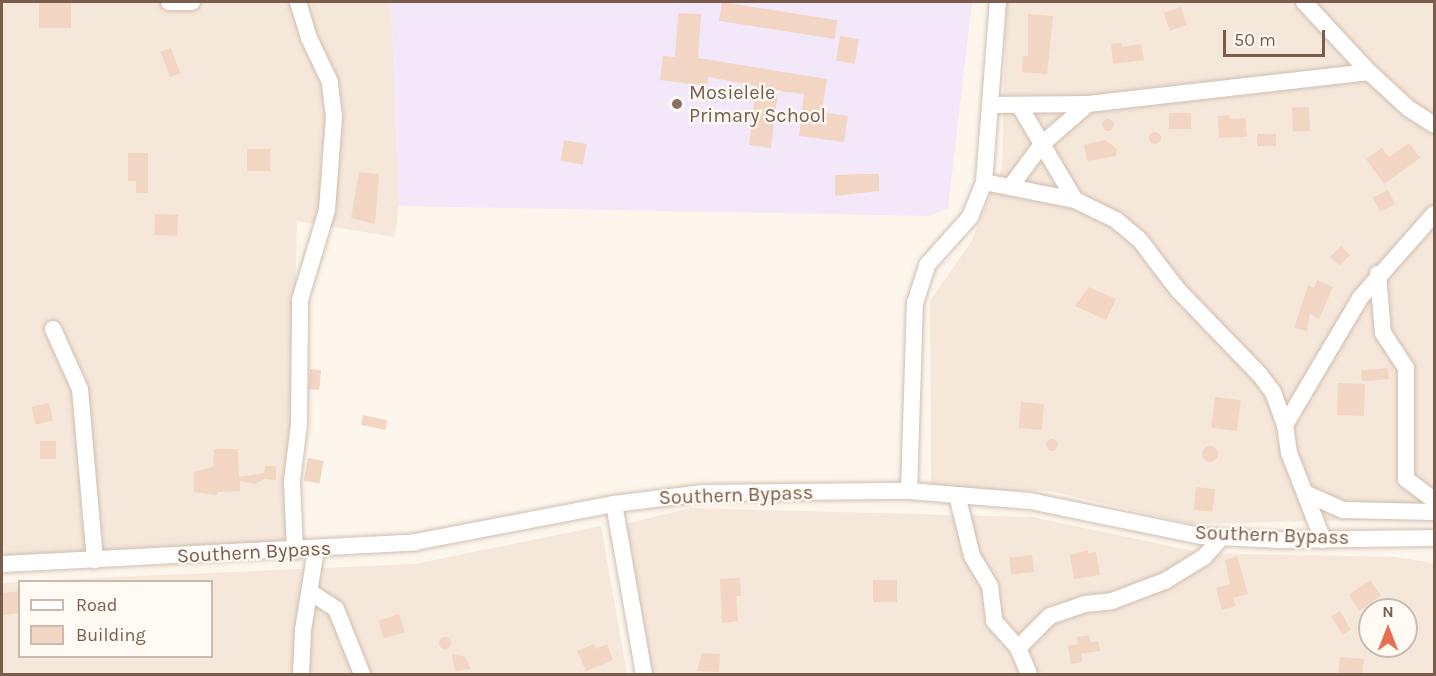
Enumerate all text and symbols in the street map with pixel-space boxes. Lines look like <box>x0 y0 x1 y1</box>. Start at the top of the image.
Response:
scale bar <box>1226 18 1328 56</box>
text: 50 m <box>1234 29 1276 51</box>
place label: Mosielele Primary School <box>689 80 826 127</box>
marker: Mosielele Primary School <box>670 97 684 111</box>
street label: Southern Bypass <box>658 480 814 510</box>
street label: Southern Bypass <box>1194 520 1350 550</box>
street label: Southern Bypass <box>176 536 332 568</box>
legend <box>18 580 213 658</box>
text: Road <box>76 594 117 616</box>
north arrow <box>1358 598 1418 658</box>
text: N <box>1382 602 1394 621</box>
text: Building <box>76 624 146 646</box>

